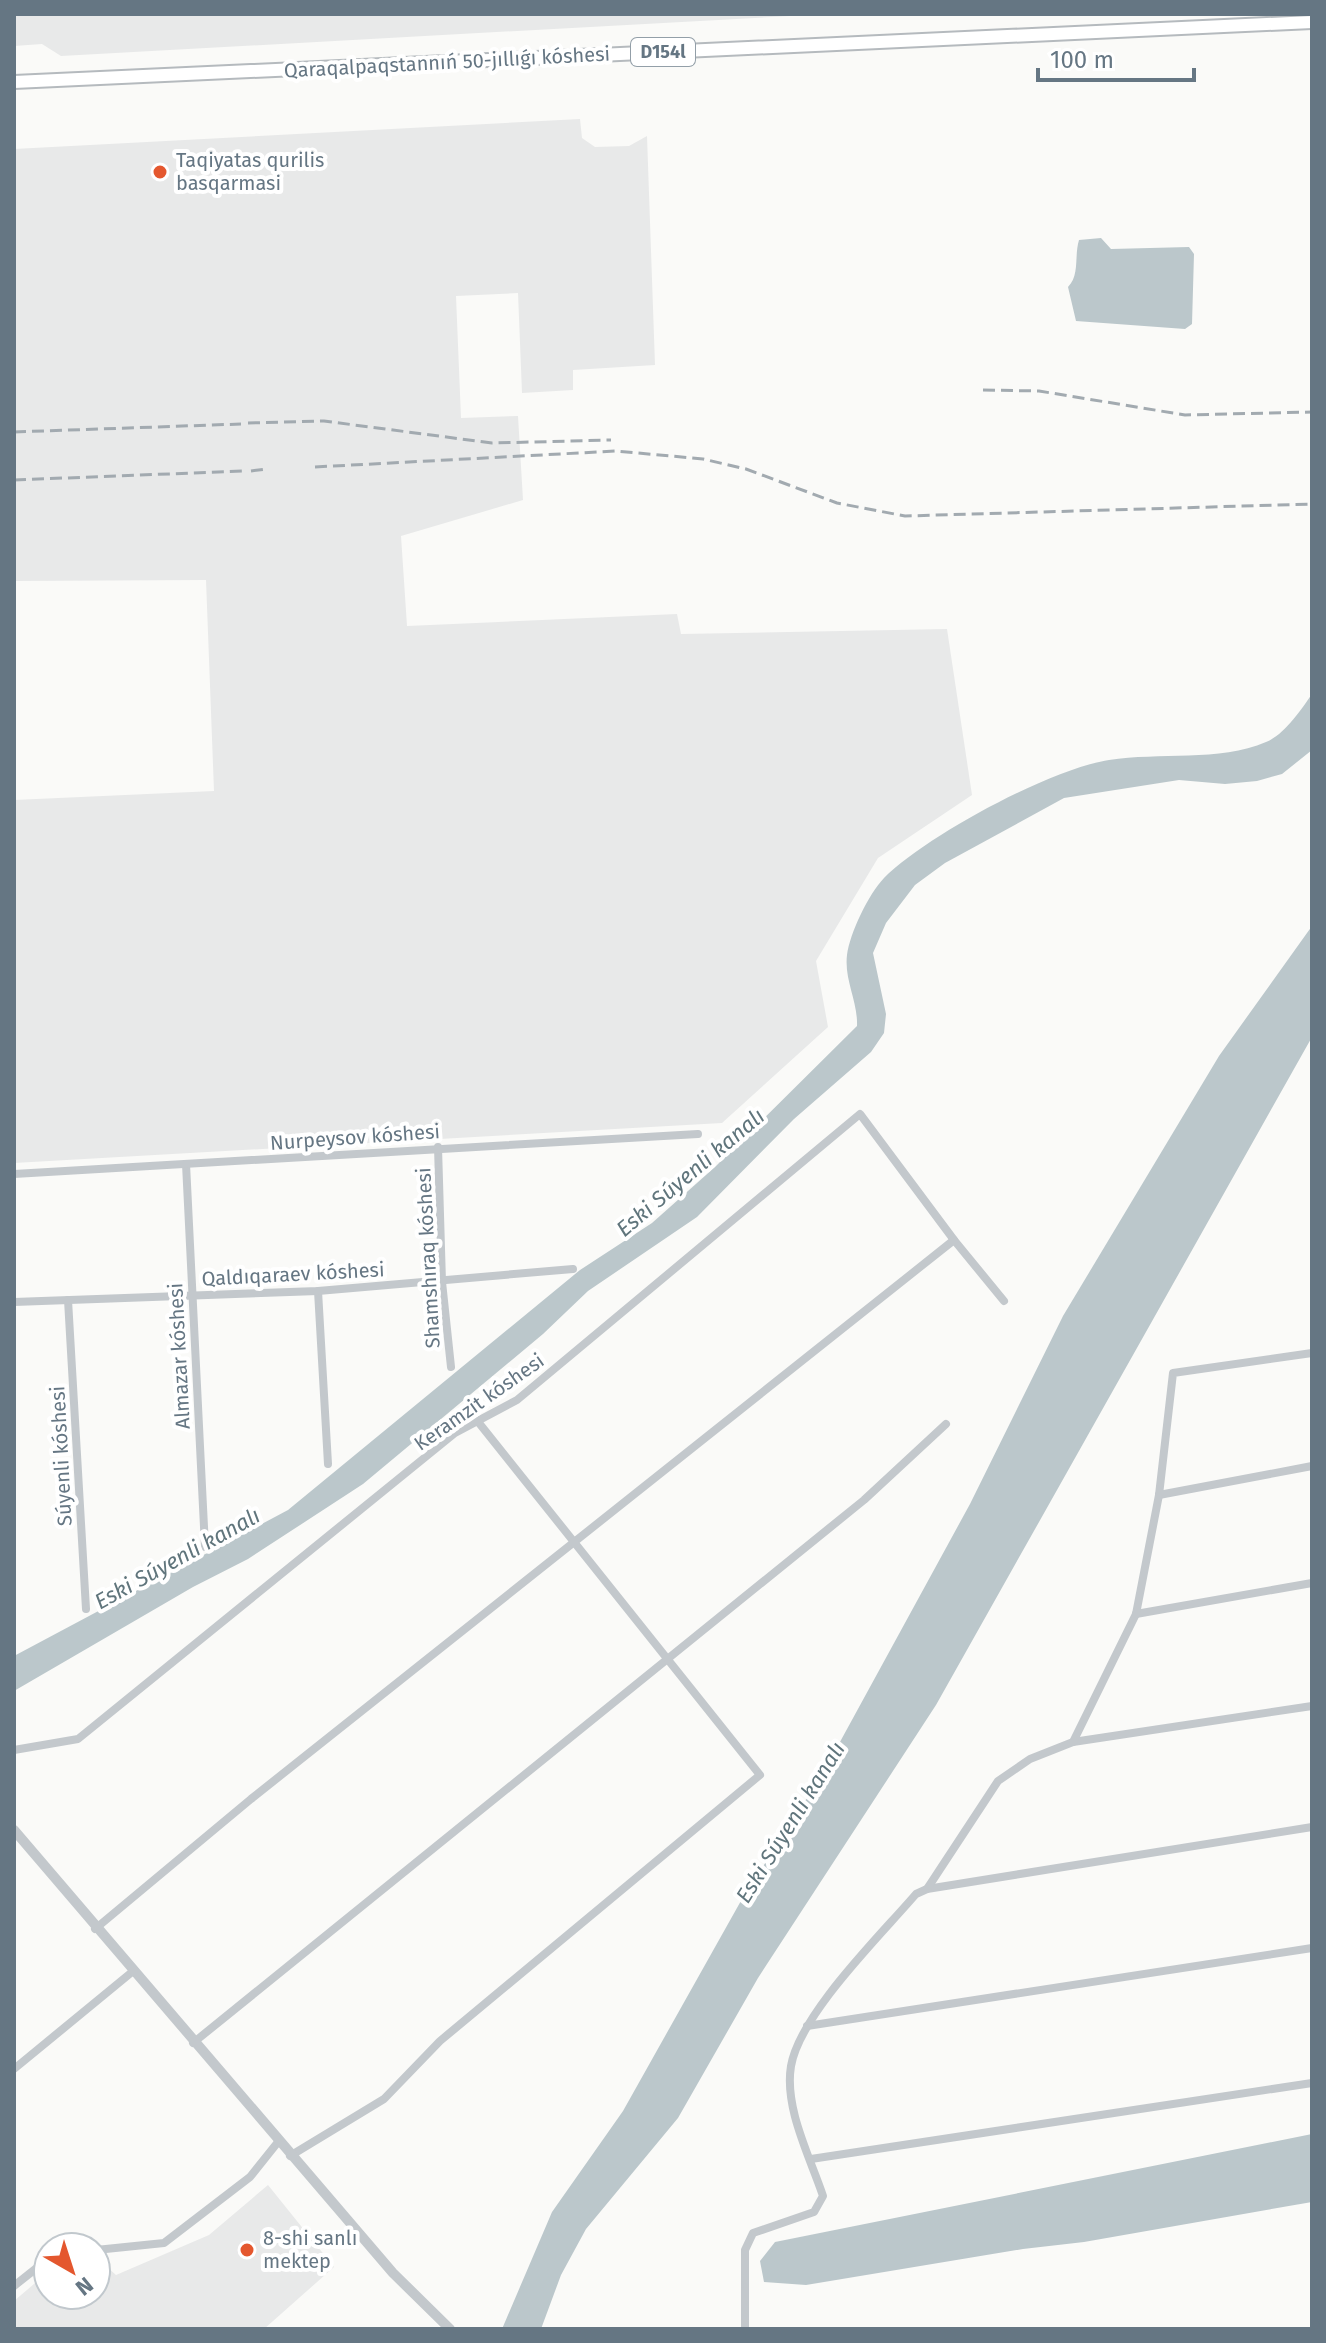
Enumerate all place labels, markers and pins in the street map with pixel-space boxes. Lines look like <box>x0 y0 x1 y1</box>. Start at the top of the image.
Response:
place label: Taqiyatas qurilis basqarmasi <box>176 148 324 195</box>
marker: Taqiyatas qurilis basqarmasi <box>151 163 169 181</box>
place label: 8-shi sanlı mektep <box>263 2226 357 2273</box>
marker: 8-shi sanlı mektep <box>238 2241 256 2259</box>

